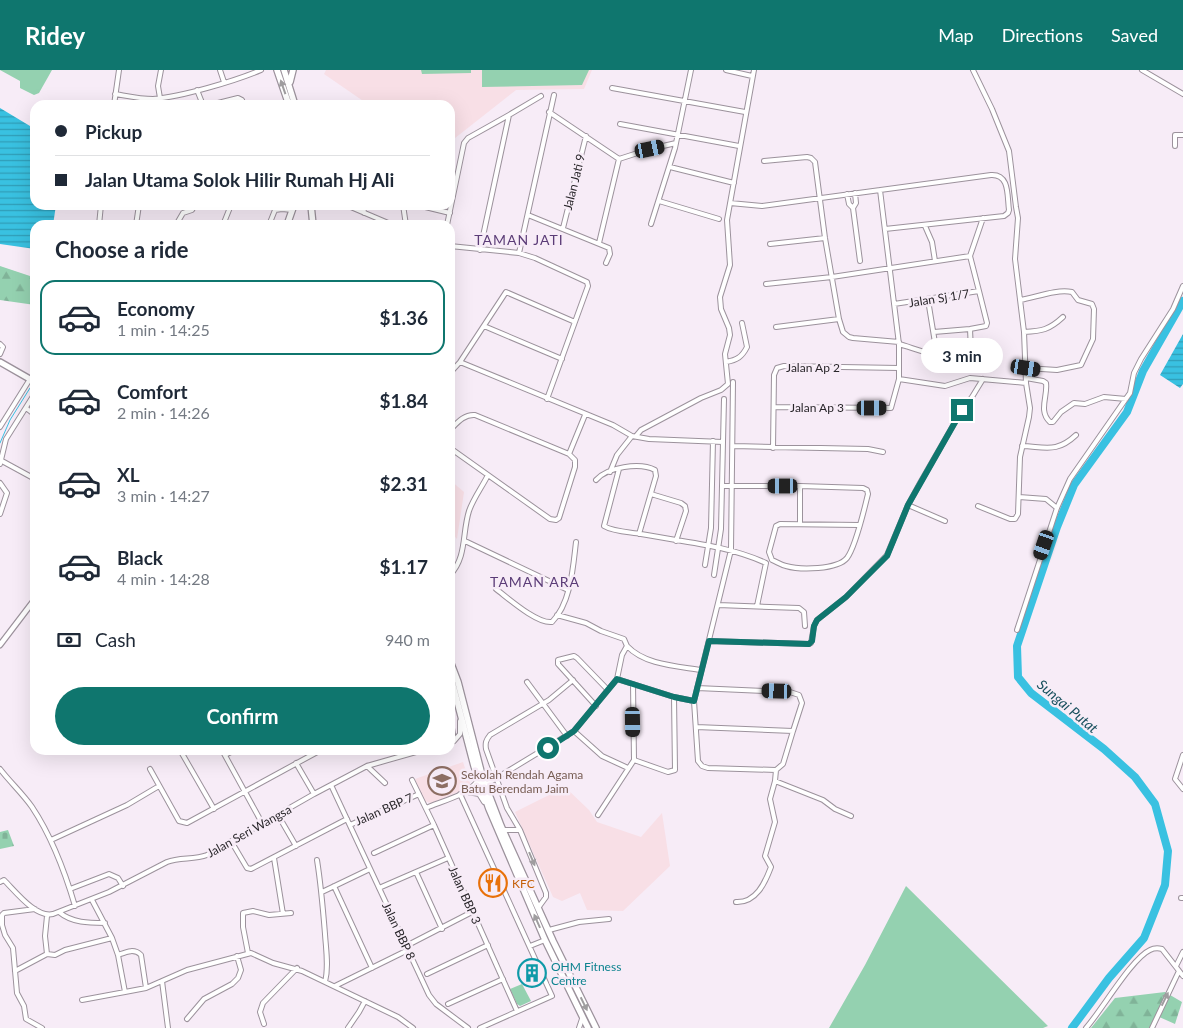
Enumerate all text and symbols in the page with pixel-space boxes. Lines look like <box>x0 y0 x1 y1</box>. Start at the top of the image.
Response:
text: Ridey <box>25 21 85 50</box>
text: Map <box>938 24 974 46</box>
text: Directions <box>1002 24 1083 46</box>
text: Saved <box>1111 24 1158 46</box>
one-way arrow <box>278 80 286 95</box>
text: Pickup <box>85 120 142 143</box>
car <box>633 139 666 159</box>
street label: Jalan Jati 9 <box>560 152 588 212</box>
text: Jalan Utama Solok Hilir Rumah Hj Ali <box>85 168 394 191</box>
district label: TAMAN JATI <box>474 231 564 248</box>
text: Choose a ride <box>55 236 189 263</box>
street label: Jalan Sj 1/7 <box>908 286 970 310</box>
icon: car <box>57 295 102 340</box>
text: Economy <box>117 297 195 320</box>
text: $1.36 <box>379 306 428 329</box>
text: 1 min · 14:25 <box>117 320 210 339</box>
callout: 3 min <box>921 338 1003 372</box>
text: 3 min <box>942 346 982 365</box>
car <box>1010 358 1041 378</box>
street label: Jalan Ap 2 <box>786 360 840 375</box>
icon: car <box>57 378 102 423</box>
text: Comfort <box>117 380 188 403</box>
text: $1.84 <box>379 389 428 412</box>
route end <box>951 399 973 421</box>
street label: Jalan Ap 3 <box>790 400 844 415</box>
car <box>857 401 887 416</box>
text: 2 min · 14:26 <box>117 403 210 422</box>
icon: car <box>57 461 102 506</box>
text: XL <box>117 463 140 486</box>
text: $2.31 <box>379 472 428 495</box>
car <box>768 479 798 494</box>
text: 3 min · 14:27 <box>117 486 210 505</box>
car <box>1032 528 1055 562</box>
icon: car <box>57 544 102 589</box>
text: Black <box>117 546 163 569</box>
text: $1.17 <box>379 555 428 578</box>
text: 4 min · 14:28 <box>117 569 210 588</box>
district label: TAMAN ARA <box>490 573 580 590</box>
icon: cash <box>55 626 83 654</box>
text: Cash <box>95 628 136 651</box>
text: 940 m <box>385 630 430 649</box>
water label: Sungai Putat <box>1034 676 1102 736</box>
car <box>761 683 792 699</box>
button: Confirm <box>55 687 430 745</box>
car <box>625 707 640 737</box>
route start <box>537 737 559 759</box>
school or university icon: Sekolah Rendah Agama Batu Berendam Jaim <box>427 766 457 796</box>
place label: Sekolah Rendah Agama Batu Berendam Jaim <box>461 767 583 796</box>
street label: Jalan BBP 7 <box>353 790 415 828</box>
street label: Jalan Seri Wangsa <box>204 802 294 860</box>
one-way arrow <box>528 852 536 867</box>
street label: Jalan BBP 3 <box>446 864 484 926</box>
restaurant icon: KFC <box>478 868 508 898</box>
place label: KFC <box>512 876 535 891</box>
street label: Jalan BBP 8 <box>379 900 419 962</box>
one-way arrow <box>532 914 540 928</box>
building icon: OHM Fitness Centre <box>517 958 547 988</box>
place label: OHM Fitness Centre <box>551 959 621 988</box>
one-way arrow <box>1162 992 1170 1006</box>
one-way arrow <box>580 997 588 1011</box>

